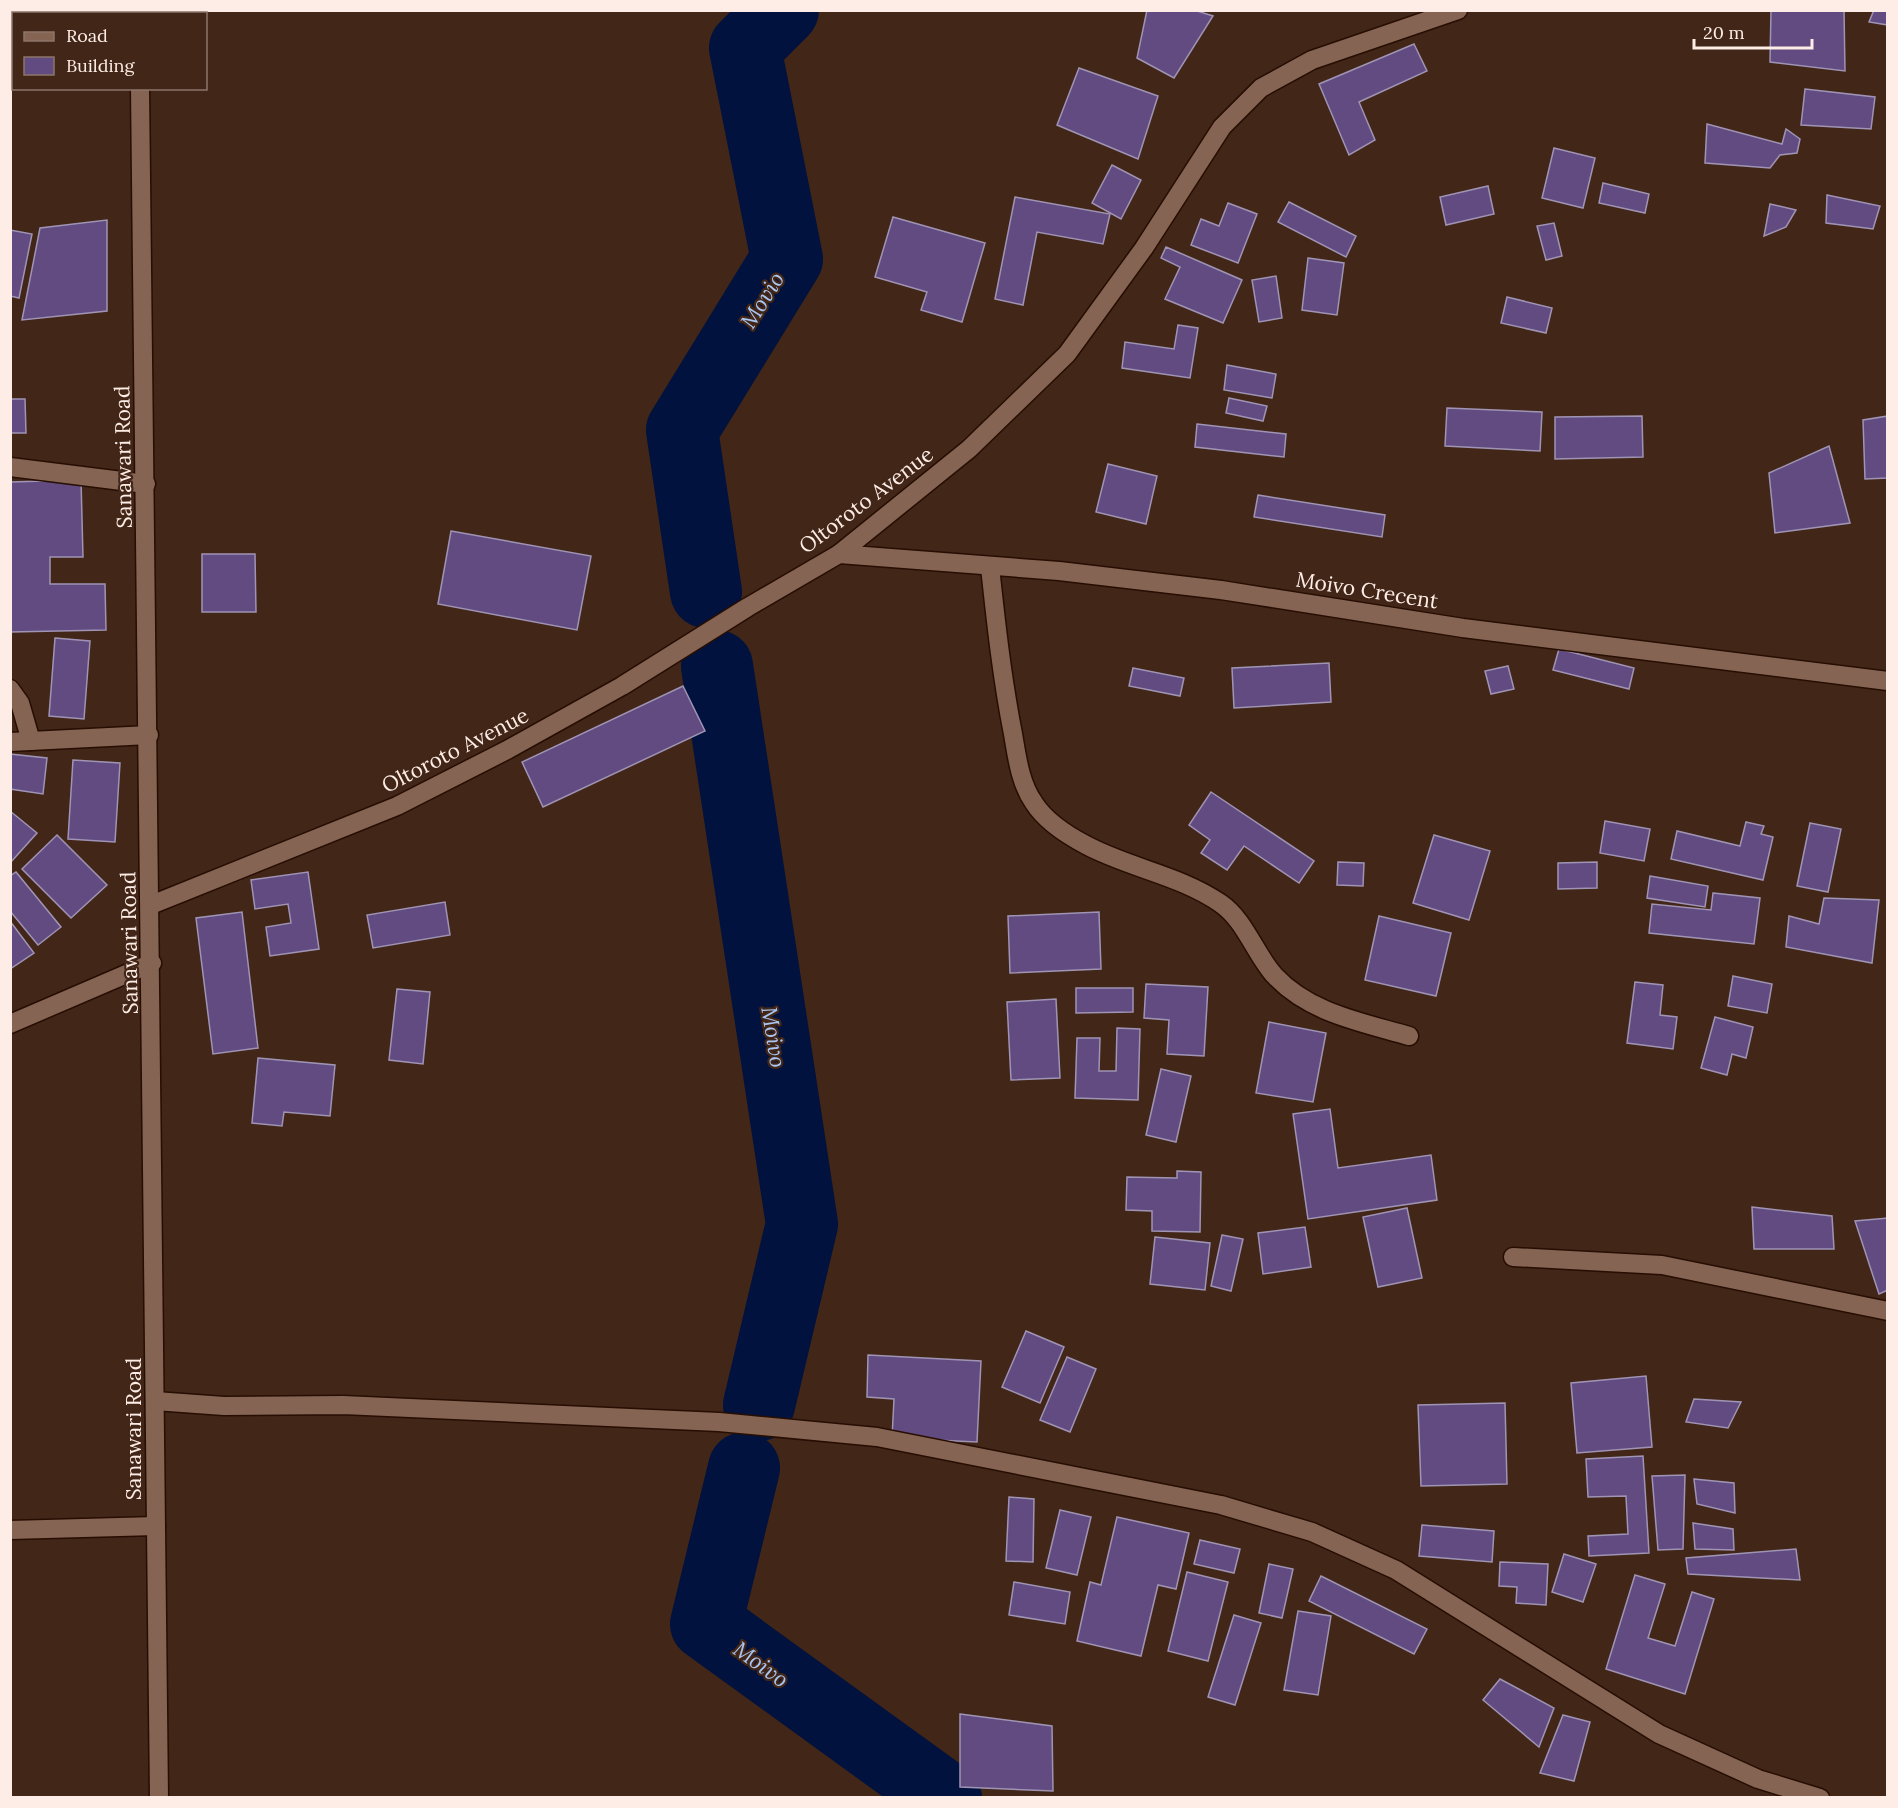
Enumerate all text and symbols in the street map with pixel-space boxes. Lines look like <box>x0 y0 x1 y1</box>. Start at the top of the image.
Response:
legend <box>12 12 207 90</box>
scale bar <box>1694 12 1812 50</box>
text: 20 m <box>1703 21 1745 44</box>
text: Road <box>66 24 108 47</box>
text: Building <box>66 54 136 77</box>
water label: Movio <box>734 267 790 333</box>
street label: Sanawari Road <box>108 385 138 529</box>
street label: Oltoroto Avenue <box>793 441 939 559</box>
street label: Moivo Crecent <box>1294 565 1441 615</box>
street label: Oltoroto Avenue <box>377 701 533 799</box>
street label: Sanawari Road <box>114 871 144 1015</box>
water label: Moivo <box>755 1004 793 1070</box>
street label: Sanawari Road <box>120 1358 147 1500</box>
water label: Moivo <box>728 1635 794 1693</box>

